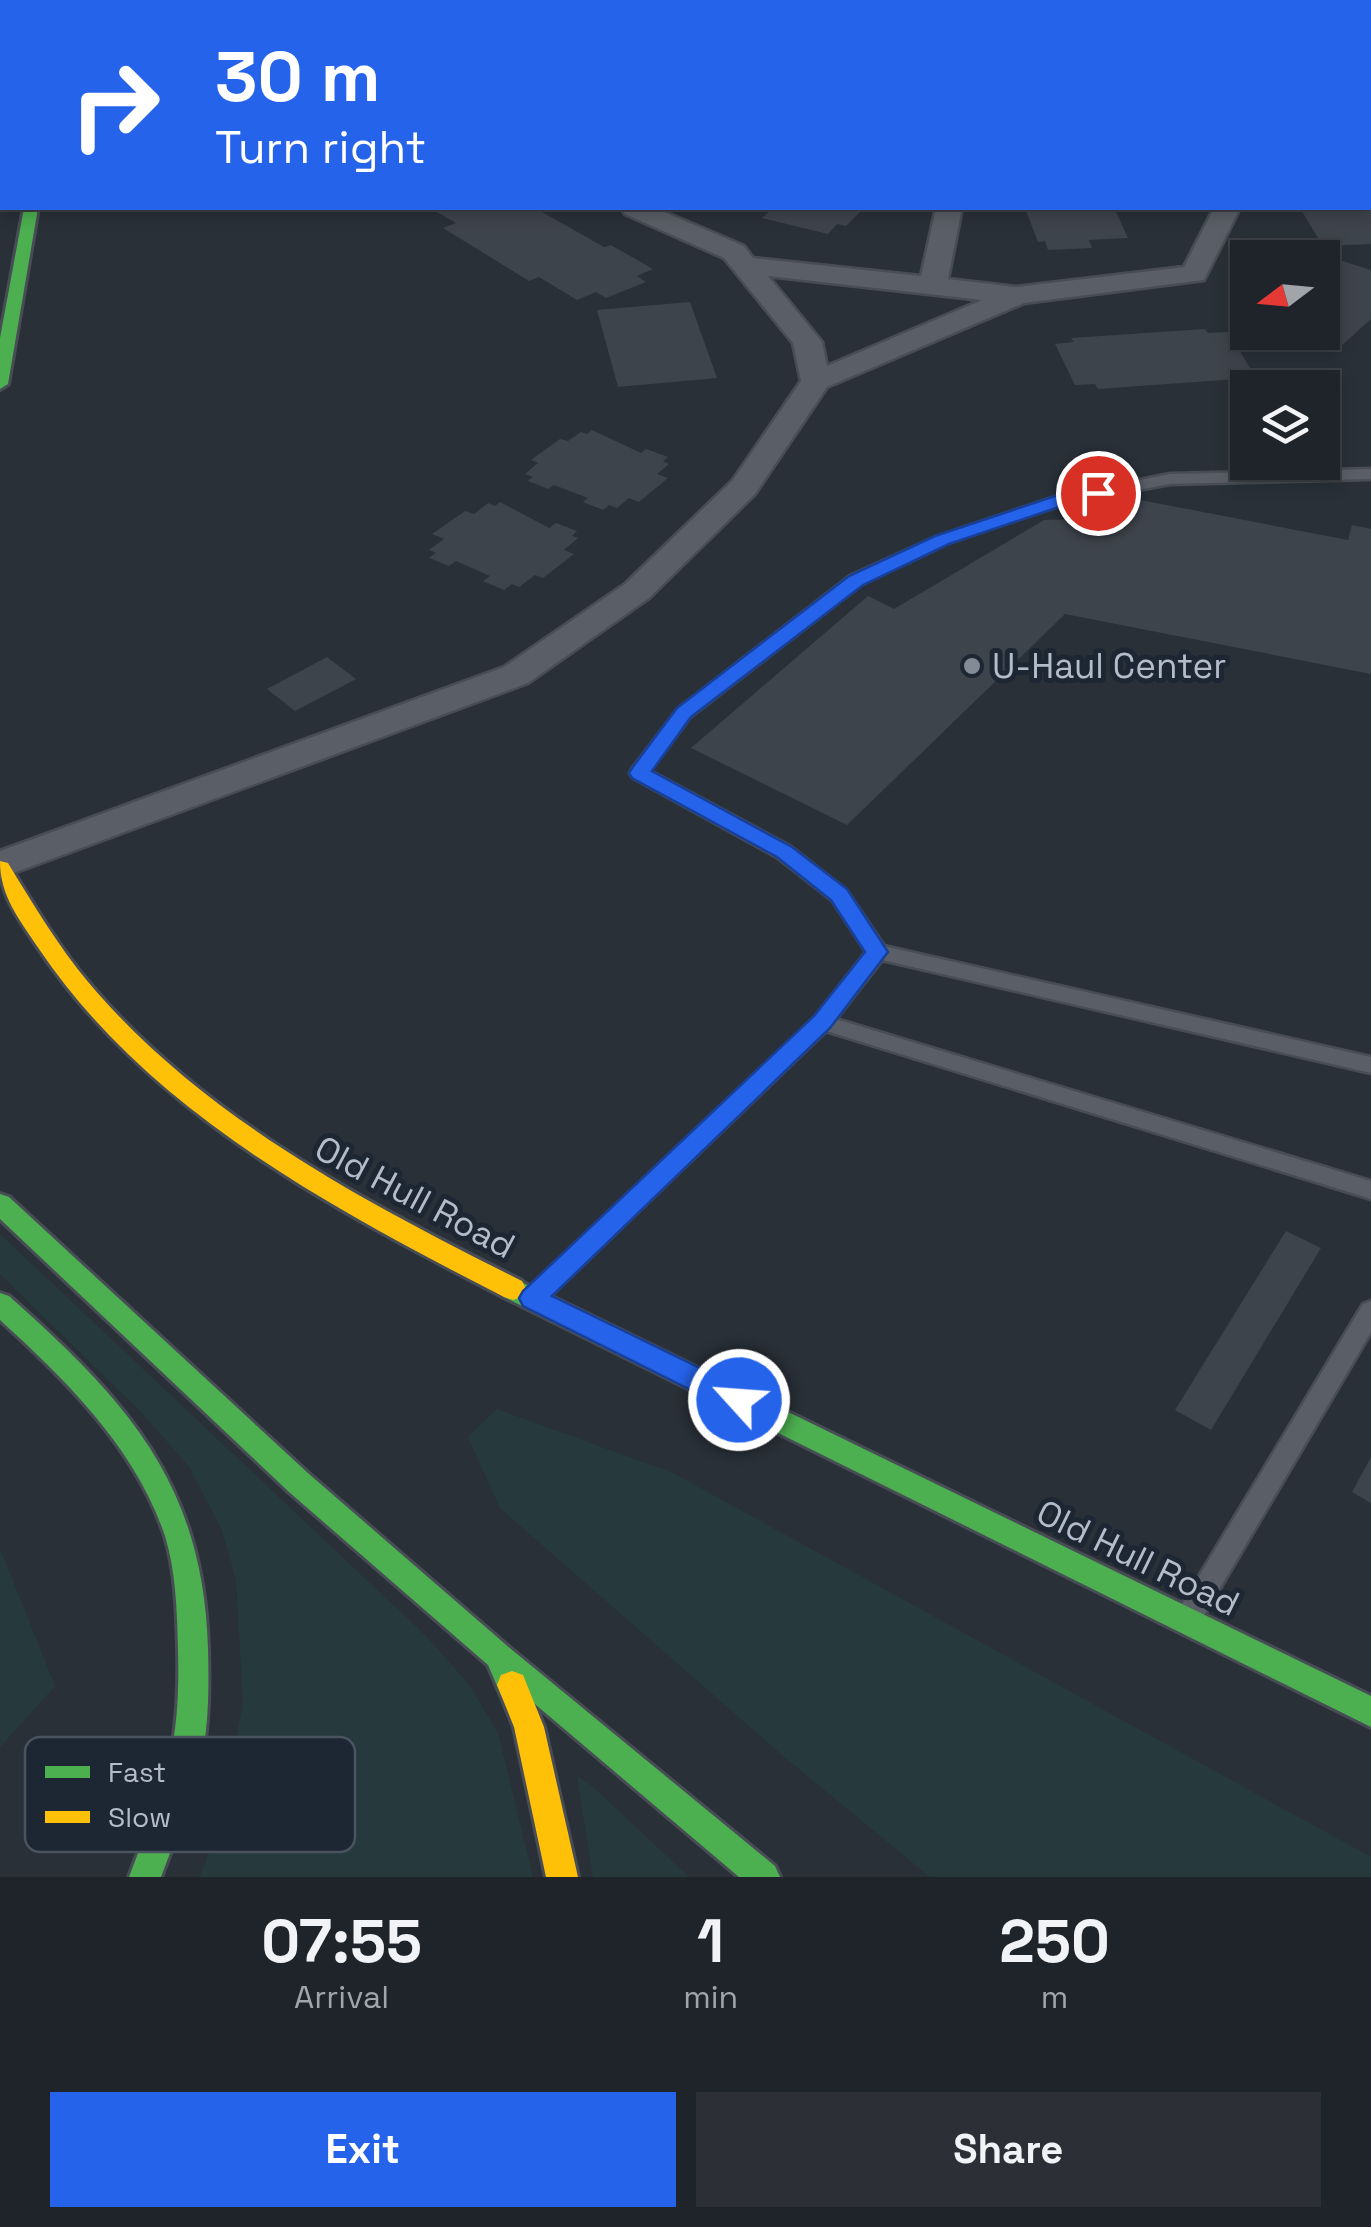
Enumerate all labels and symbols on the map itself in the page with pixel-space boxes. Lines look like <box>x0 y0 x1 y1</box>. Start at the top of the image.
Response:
north arrow <box>1230 240 1340 350</box>
pin <box>1056 451 1141 536</box>
place label: U-Haul Center <box>992 644 1226 688</box>
marker: U-Haul Center <box>961 655 983 677</box>
street label: Old Hull Road <box>308 1126 522 1268</box>
position arrow <box>687 1348 791 1452</box>
street label: Old Hull Road <box>1030 1490 1246 1626</box>
legend <box>25 1737 355 1852</box>
text: Fast <box>108 1754 166 1790</box>
text: Slow <box>108 1799 171 1835</box>

